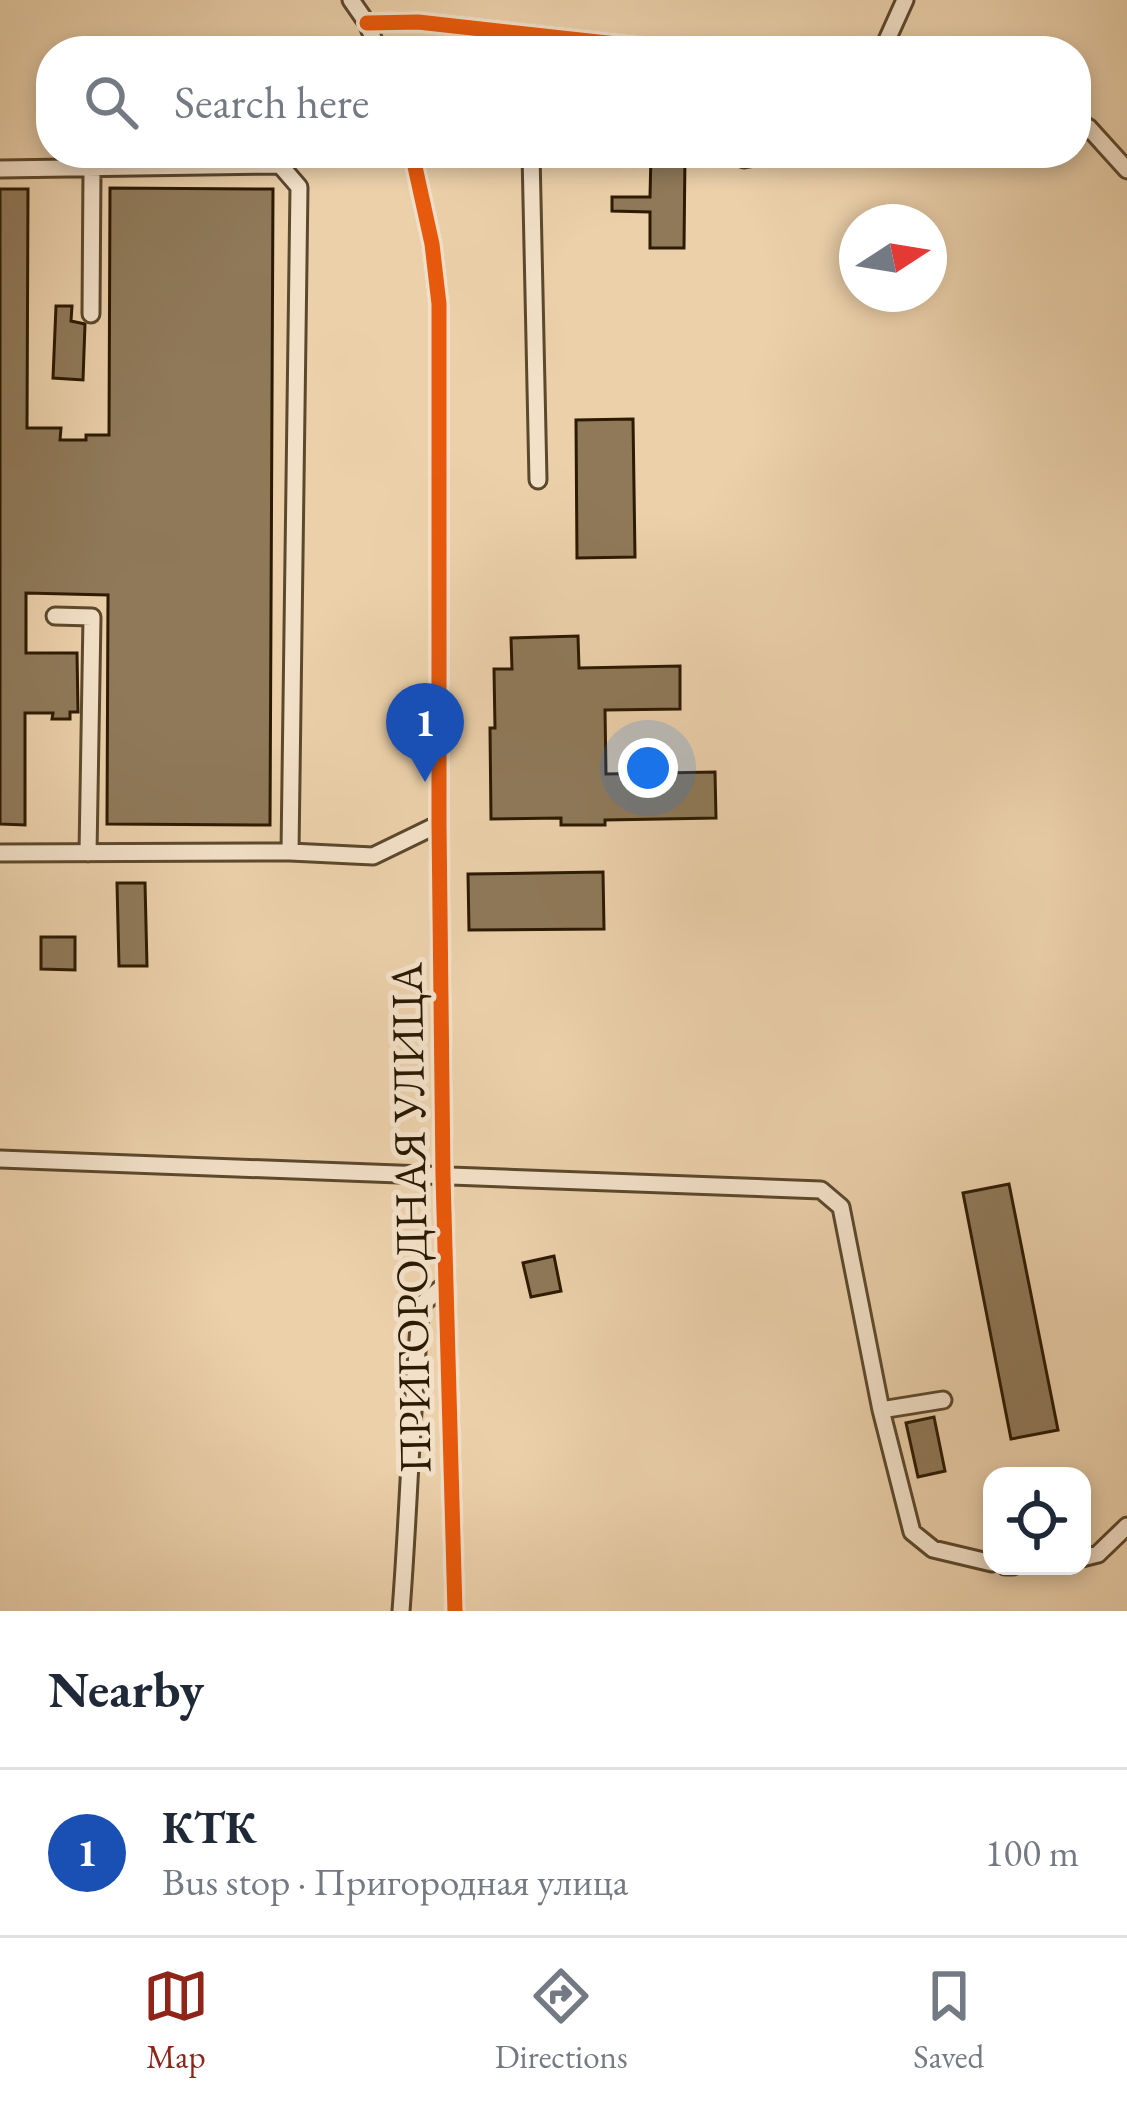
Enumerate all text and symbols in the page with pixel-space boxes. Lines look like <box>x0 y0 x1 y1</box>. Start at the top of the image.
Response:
search box <box>36 36 1091 168</box>
icon: search <box>78 69 144 135</box>
text: Search here <box>174 73 369 131</box>
north arrow <box>839 204 947 312</box>
pin: 1 <box>386 683 464 782</box>
your location <box>618 738 678 798</box>
street label: ПРИГОРОДНАЯ УЛИЦА <box>377 961 443 1474</box>
map controls <box>983 1467 1091 1575</box>
button: locate <box>983 1467 1091 1575</box>
text: Nearby <box>48 1656 204 1722</box>
text: КТК <box>162 1798 257 1856</box>
text: 1 <box>77 1827 97 1878</box>
text: 100 m <box>985 1827 1079 1878</box>
text: Bus stop · Пригородная улица <box>162 1856 628 1907</box>
tab: Map <box>143 1963 209 2078</box>
tab: Directions <box>495 1963 628 2078</box>
tab: Saved <box>913 1963 984 2078</box>

